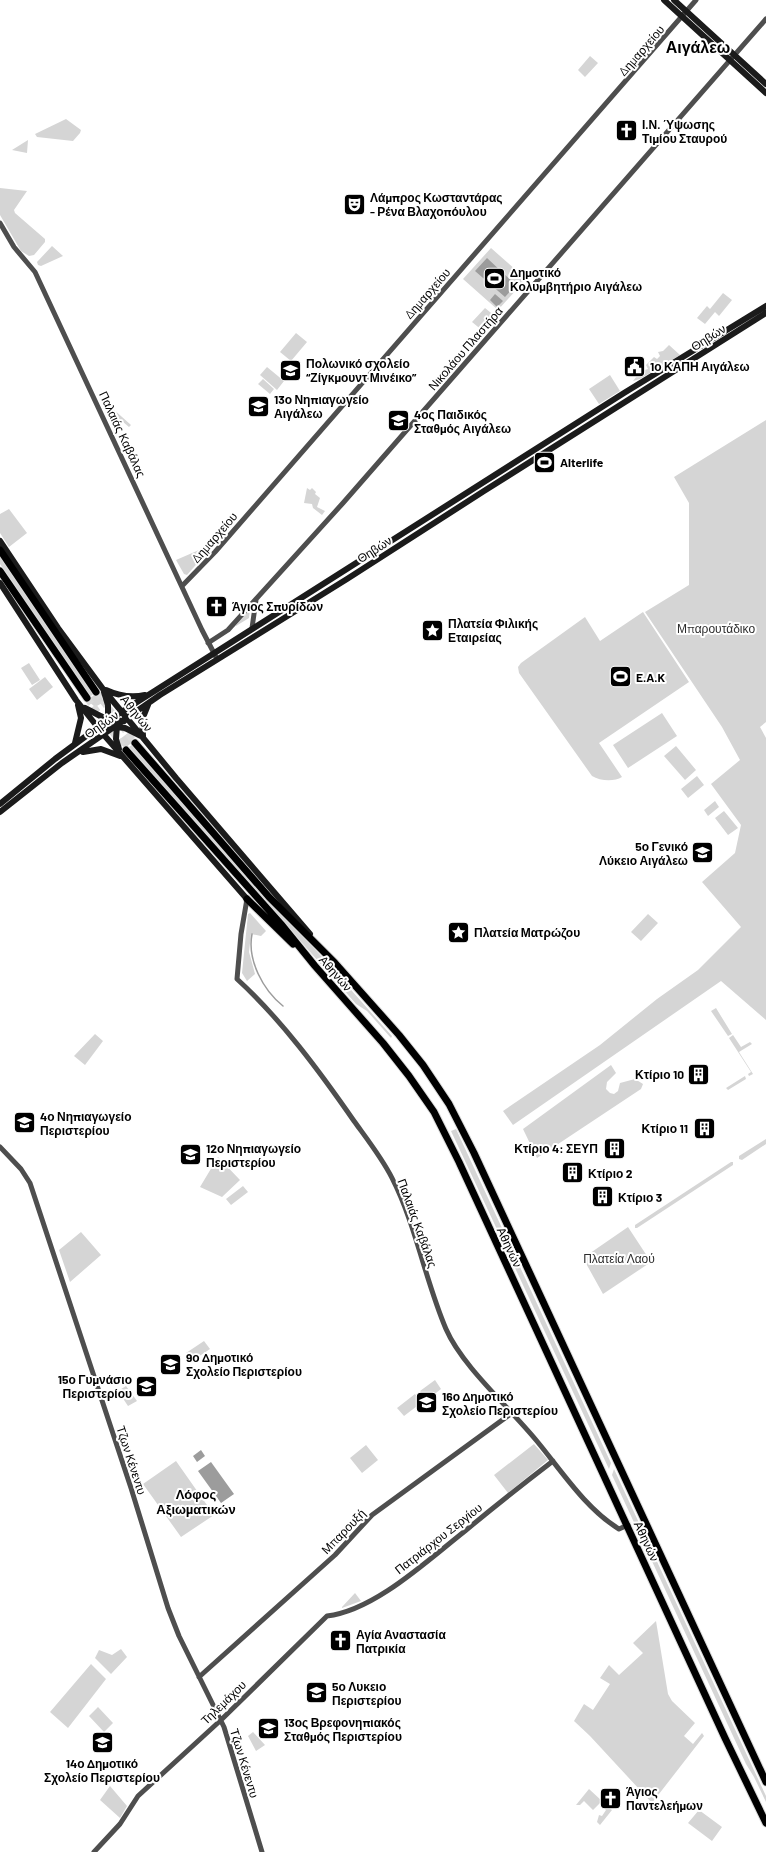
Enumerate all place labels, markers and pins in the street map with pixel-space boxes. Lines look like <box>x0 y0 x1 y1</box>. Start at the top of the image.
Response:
place label: Ι.Ν. Ύψωσης Τιμίου Σταυρού <box>642 117 727 146</box>
church icon: Ι.Ν. Ύψωσης Τιμίου Σταυρού <box>614 118 640 144</box>
place label: Λάμπρος Κωσταντάρας - Ρένα Βλαχοπόυλου <box>370 190 503 219</box>
theatre icon: Λάμπρος Κωσταντάρας - Ρένα Βλαχοπόυλου <box>341 191 367 217</box>
place label: Δημοτικό Κολυμβητήριο Αιγάλεω <box>510 265 642 294</box>
sports icon: Δημοτικό Κολυμβητήριο Αιγάλεω <box>482 266 508 292</box>
public building icon: 1ο ΚΑΠΗ Αιγάλεω <box>621 353 647 379</box>
place label: Πολωνικό σχολείο “Ζίγκμουντ Μινέικο” <box>306 356 417 385</box>
school or university icon: Πολωνικό σχολείο “Ζίγκμουντ Μινέικο” <box>277 357 303 383</box>
place label: 1ο ΚΑΠΗ Αιγάλεω <box>650 359 750 374</box>
place label: 13ο Νηπιαγωγείο Αιγάλεω <box>274 392 369 421</box>
school or university icon: 13ο Νηπιαγωγείο Αιγάλεω <box>246 393 272 419</box>
place label: 4ος Παιδικός Σταθμός Αιγάλεω <box>414 407 511 436</box>
school or university icon: 4ος Παιδικός Σταθμός Αιγάλεω <box>386 408 412 434</box>
sports icon: Alterlife <box>532 449 558 475</box>
place label: Alterlife <box>560 455 604 469</box>
church icon: Άγιος Σπυρίδων <box>203 593 229 619</box>
place label: Άγιος Σπυρίδων <box>232 599 324 614</box>
place label: Πλατεία Φιλικής Εταιρείας <box>448 616 538 645</box>
place icon: Πλατεία Φιλικής Εταιρείας <box>420 617 446 643</box>
sports icon: E.A.K <box>607 664 633 690</box>
place label: E.A.K <box>636 670 666 684</box>
place label: 5ο Γενικό Λύκειο Αιγάλεω <box>599 839 688 868</box>
school or university icon: 5ο Γενικό Λύκειο Αιγάλεω <box>690 840 716 866</box>
place icon: Πλατεία Ματρώζου <box>445 919 471 945</box>
place label: Πλατεία Ματρώζου <box>474 925 580 940</box>
building icon: Κτίριο 10 <box>686 1061 712 1087</box>
place label: Κτίριο 10 <box>635 1067 684 1082</box>
place label: 4ο Νηπιαγωγείο Περιστερίου <box>40 1109 132 1138</box>
school or university icon: 4ο Νηπιαγωγείο Περιστερίου <box>12 1110 38 1136</box>
building icon: Κτίριο 11 <box>691 1115 717 1141</box>
place label: Κτίριο 11 <box>642 1121 688 1136</box>
building icon: Κτίριο 4: ΣΕΥΠ <box>601 1135 627 1161</box>
place label: 12ο Νηπιαγωγείο Περιστερίου <box>206 1141 301 1170</box>
place label: Κτίριο 4: ΣΕΥΠ <box>514 1141 598 1156</box>
school or university icon: 12ο Νηπιαγωγείο Περιστερίου <box>177 1142 203 1168</box>
building icon: Κτίριο 2 <box>559 1160 585 1186</box>
place label: Κτίριο 2 <box>588 1166 633 1181</box>
building icon: Κτίριο 3 <box>589 1184 615 1210</box>
place label: Κτίριο 3 <box>618 1190 662 1205</box>
place label: 9ο Δημοτικό Σχολείο Περιστερίου <box>186 1350 302 1379</box>
school or university icon: 9ο Δημοτικό Σχολείο Περιστερίου <box>158 1351 184 1377</box>
place label: 15ο Γυμνάσιο Περιστερίου <box>58 1372 132 1401</box>
school or university icon: 15ο Γυμνάσιο Περιστερίου <box>134 1373 160 1399</box>
place label: 16ο Δημοτικό Σχολείο Περιστερίου <box>442 1389 558 1418</box>
school or university icon: 16ο Δημοτικό Σχολείο Περιστερίου <box>413 1390 439 1416</box>
place label: Αγία Αναστασία Πατρικία <box>356 1627 446 1656</box>
church icon: Αγία Αναστασία Πατρικία <box>328 1628 354 1654</box>
place label: 5ο Λυκειο Περιστερίου <box>332 1679 401 1708</box>
school or university icon: 5ο Λυκειο Περιστερίου <box>303 1680 329 1706</box>
place label: 13ος Βρεφονηπιακός Σταθμός Περιστερίου <box>284 1715 402 1744</box>
school or university icon: 13ος Βρεφονηπιακός Σταθμός Περιστερίου <box>255 1716 281 1742</box>
school or university icon: 14ο Δημοτικό Σχολείο Περιστερίου <box>89 1729 115 1755</box>
place label: 14ο Δημοτικό Σχολείο Περιστερίου <box>44 1756 160 1785</box>
place label: Άγιος Παντελεήμων <box>626 1784 703 1813</box>
church icon: Άγιος Παντελεήμων <box>597 1785 623 1811</box>

